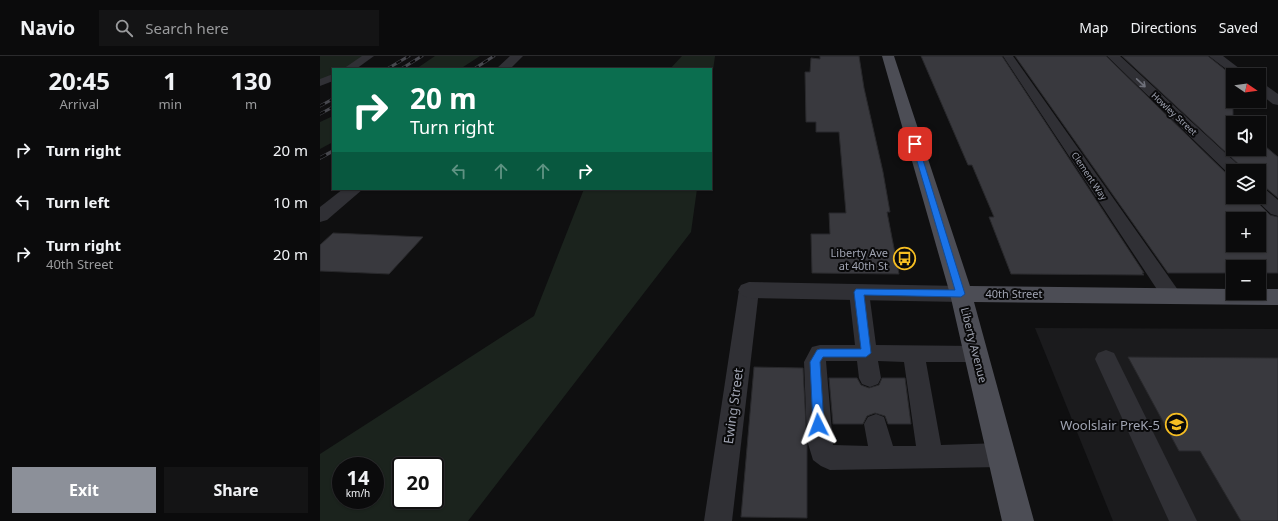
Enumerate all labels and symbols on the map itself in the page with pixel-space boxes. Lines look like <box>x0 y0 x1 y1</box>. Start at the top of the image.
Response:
north arrow <box>1226 68 1266 108</box>
one-way arrow <box>1136 78 1147 87</box>
street label: Howley Street <box>1149 89 1201 139</box>
pin <box>898 127 932 161</box>
street label: Clement Way <box>1068 149 1111 203</box>
place label: Liberty Ave at 40th St <box>831 245 888 273</box>
bus stop icon: Liberty Ave at 40th St <box>891 246 917 272</box>
street label: 40th Street <box>986 286 1042 301</box>
street label: Liberty Avenue <box>958 306 991 384</box>
street label: Ewing Street <box>719 367 747 445</box>
position arrow <box>797 404 839 446</box>
school or university icon: Woolslair PreK-5 <box>1163 412 1189 438</box>
place label: Woolslair PreK-5 <box>1060 416 1160 434</box>
speed limit sign: 20 <box>392 457 444 509</box>

